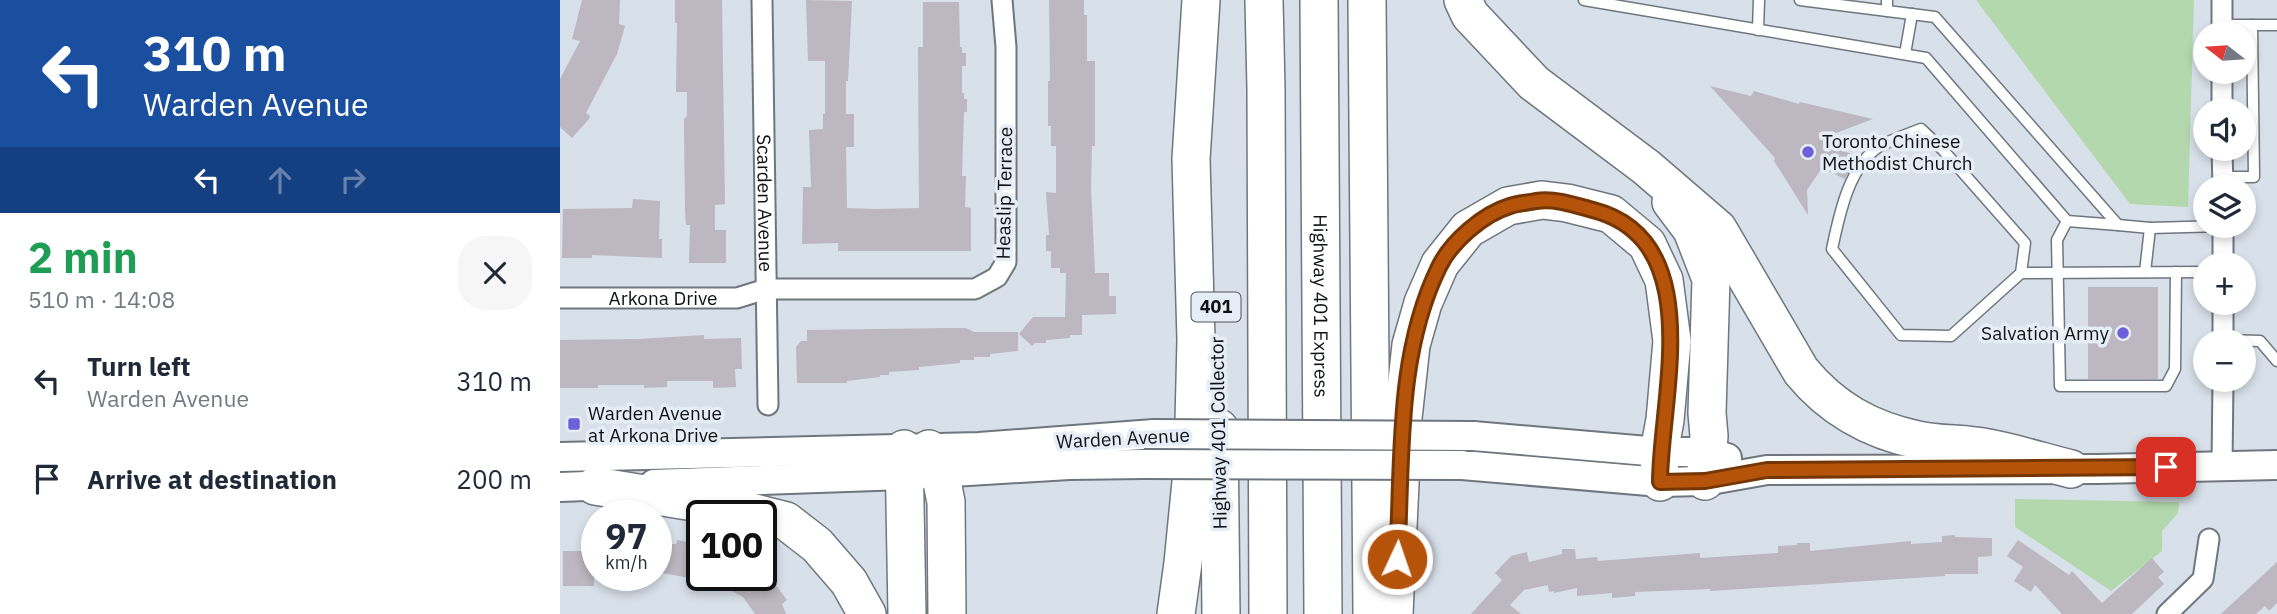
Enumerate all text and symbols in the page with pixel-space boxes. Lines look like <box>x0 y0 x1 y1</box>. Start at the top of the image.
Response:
text: 310 m <box>143 21 287 84</box>
north arrow <box>2193 21 2256 84</box>
map controls <box>2193 21 2256 392</box>
icon: left <box>28 28 119 119</box>
text: Warden Avenue <box>143 83 369 125</box>
button: sound <box>2193 98 2256 161</box>
street label: Heaslip Terrace <box>991 126 1017 260</box>
place label: Toronto Chinese Methodist Church <box>1822 129 1973 175</box>
street label: Scarden Avenue <box>752 134 778 272</box>
marker: Toronto Chinese Methodist Church <box>1800 144 1816 160</box>
icon: left <box>188 161 226 199</box>
icon: ahead <box>261 161 299 199</box>
icon: right <box>334 161 372 199</box>
button: layers <box>2193 175 2256 238</box>
street label: Highway 401 Express <box>1308 214 1334 398</box>
text: 2 min <box>28 230 138 285</box>
button: close <box>458 236 532 310</box>
button: + <box>2193 252 2256 315</box>
text: 510 m · 14:08 <box>28 284 175 314</box>
street label: Arkona Drive <box>608 286 718 310</box>
road number: 401 <box>1192 292 1240 321</box>
place label: Salvation Army <box>1981 321 2110 345</box>
marker: Salvation Army <box>2115 325 2131 341</box>
button: − <box>2193 329 2256 392</box>
street label: Highway 401 Collector <box>1204 336 1232 530</box>
text: Turn left <box>87 349 190 383</box>
icon: left <box>28 362 66 400</box>
text: 310 m <box>456 364 532 398</box>
text: Warden Avenue <box>87 383 249 413</box>
place label: Warden Avenue at Arkona Drive <box>588 401 722 447</box>
marker: Warden Avenue at Arkona Drive <box>566 416 582 432</box>
street label: Warden Avenue <box>1056 423 1190 453</box>
pin <box>2136 437 2196 497</box>
icon: arrive <box>2147 448 2185 486</box>
icon: arrive <box>28 460 66 498</box>
text: Arrive at destination <box>87 462 337 496</box>
text: 200 m <box>456 462 532 496</box>
speed limit sign: 100 <box>686 500 777 591</box>
text: 97 <box>605 513 648 559</box>
position arrow <box>1360 522 1434 596</box>
text: km/h <box>605 551 648 574</box>

